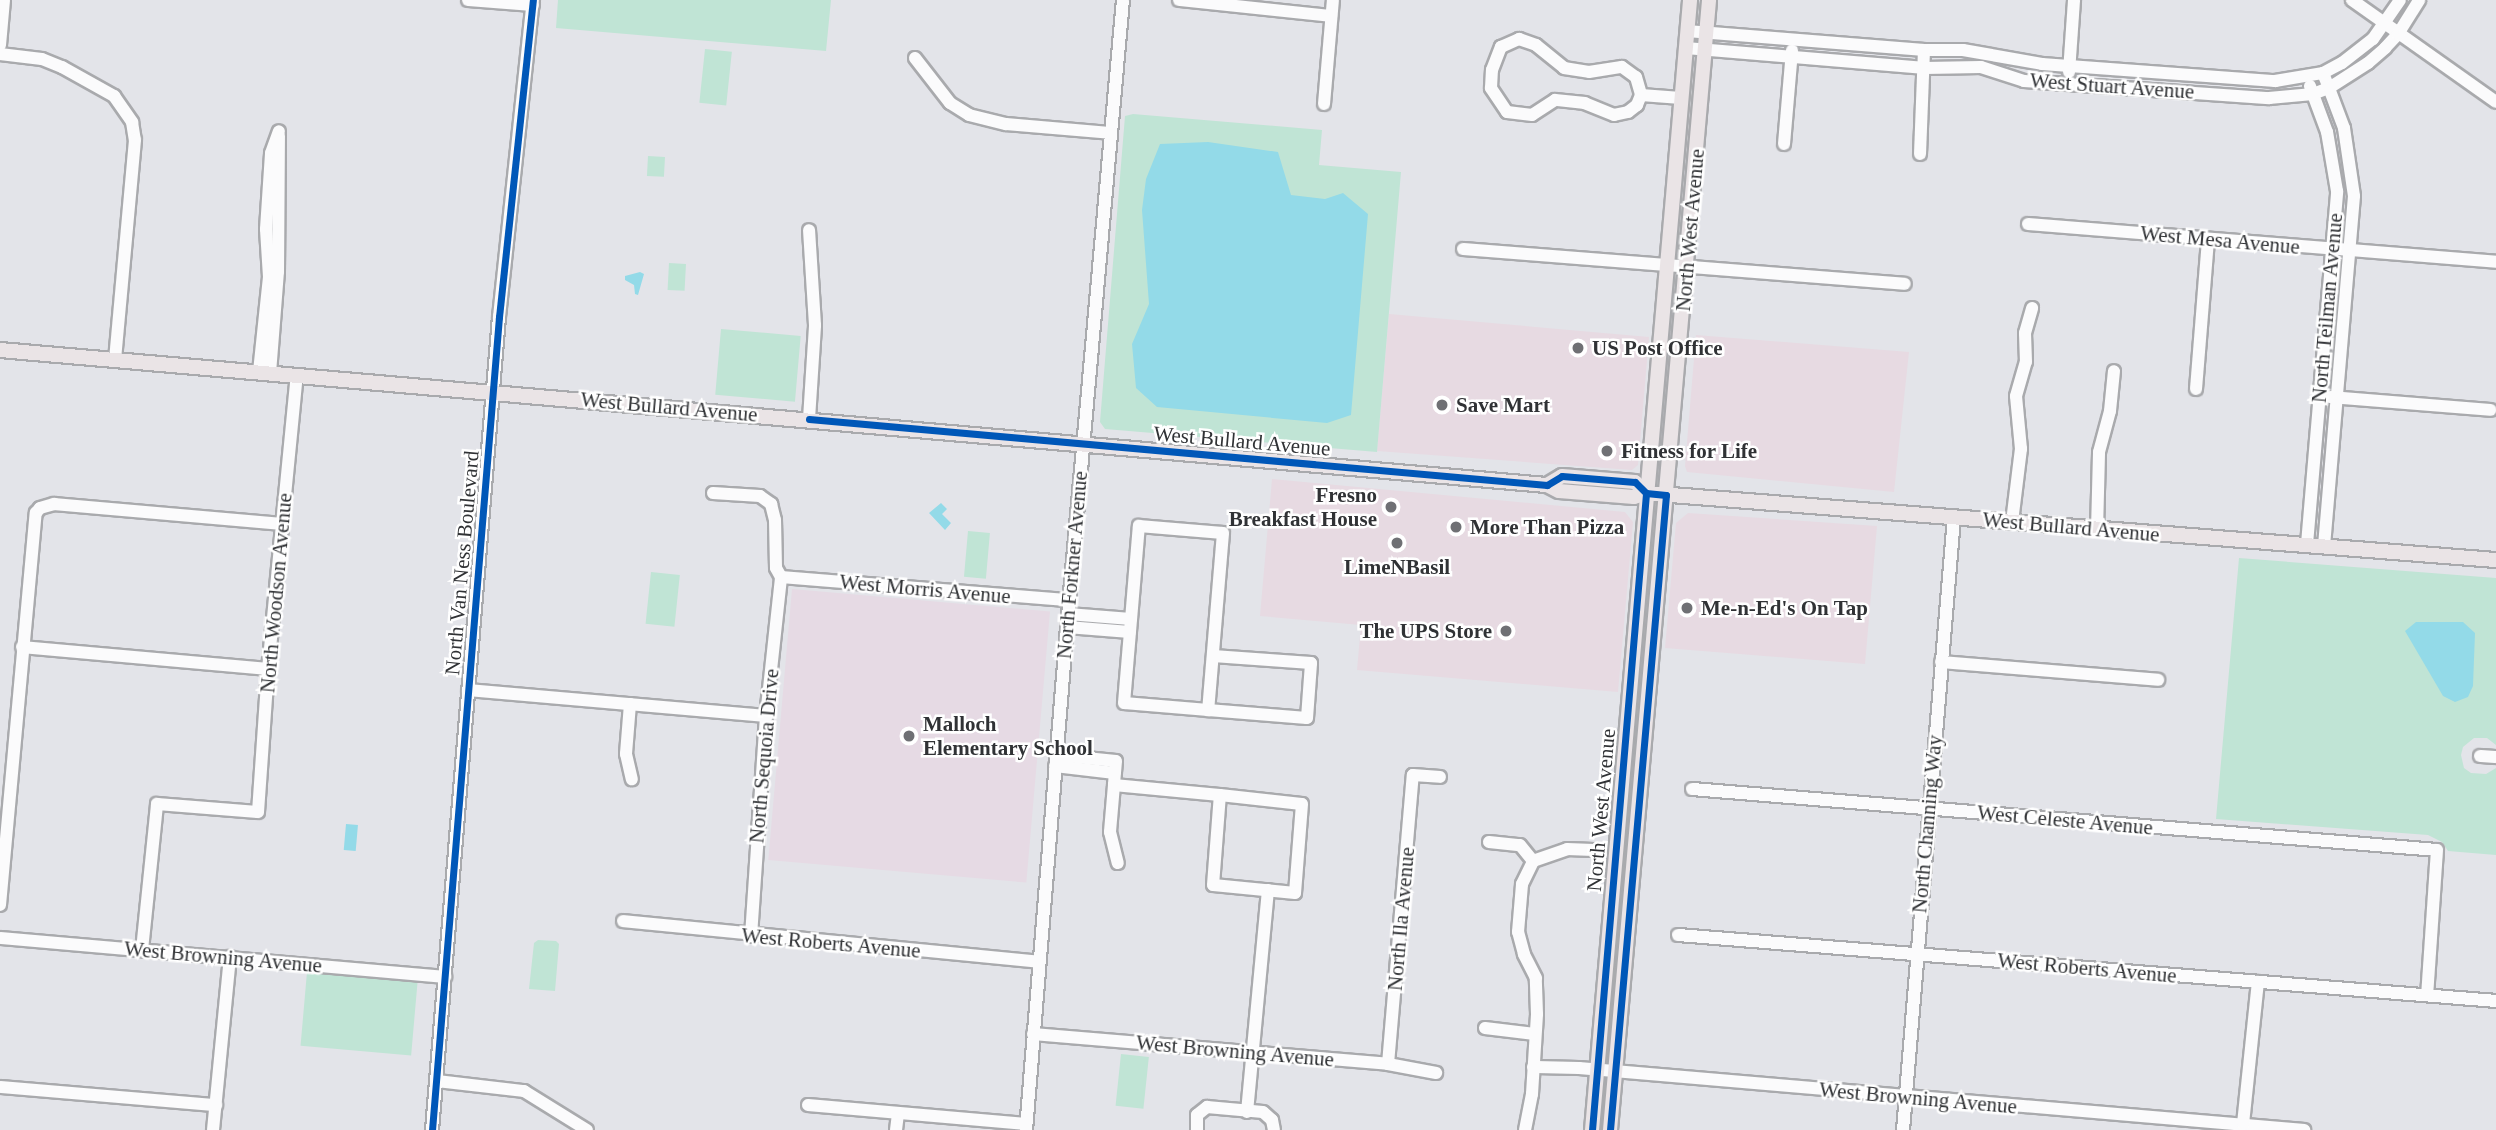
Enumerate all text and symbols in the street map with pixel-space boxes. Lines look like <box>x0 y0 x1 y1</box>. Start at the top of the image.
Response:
street label: West Stuart Avenue <box>2028 68 2196 104</box>
street label: North West Avenue <box>1670 147 1710 313</box>
street label: North Teilman Avenue <box>2306 211 2348 405</box>
street label: West Mesa Avenue <box>2139 220 2301 260</box>
place label: US Post Office <box>1592 335 1723 361</box>
marker: US Post Office <box>1570 340 1586 356</box>
street label: West Bullard Avenue <box>579 387 759 427</box>
place label: Save Mart <box>1456 392 1550 418</box>
marker: Save Mart <box>1434 397 1450 413</box>
street label: West Bullard Avenue <box>1152 421 1332 461</box>
place label: Fitness for Life <box>1621 438 1757 464</box>
marker: Fitness for Life <box>1599 443 1615 459</box>
street label: North Van Ness Boulevard <box>440 449 484 677</box>
street label: North Forkner Avenue <box>1051 469 1093 661</box>
place label: Fresno Breakfast House <box>1229 482 1377 532</box>
street label: North Woodson Avenue <box>255 491 297 695</box>
marker: Fresno Breakfast House <box>1383 499 1399 515</box>
street label: West Bullard Avenue <box>1981 507 2161 547</box>
place label: More Than Pizza <box>1470 514 1625 540</box>
marker: More Than Pizza <box>1448 519 1464 535</box>
marker: LimeNBasil <box>1389 535 1405 551</box>
place label: LimeNBasil <box>1344 554 1450 580</box>
street label: West Morris Avenue <box>838 569 1012 609</box>
place label: Me-n-Ed's On Tap <box>1701 595 1868 621</box>
marker: Me-n-Ed's On Tap <box>1679 600 1695 616</box>
place label: The UPS Store <box>1359 618 1492 644</box>
marker: The UPS Store <box>1498 623 1514 639</box>
street label: North Sequoia Drive <box>744 668 784 844</box>
place label: Malloch Elementary School <box>923 711 1093 761</box>
street label: North West Avenue <box>1581 727 1621 893</box>
marker: Malloch Elementary School <box>901 728 917 744</box>
street label: North Channing Way <box>1907 734 1947 914</box>
street label: West Celeste Avenue <box>1975 800 2155 840</box>
street label: North Ila Avenue <box>1382 845 1420 993</box>
street label: West Roberts Avenue <box>740 923 922 963</box>
street label: West Browning Avenue <box>122 936 324 978</box>
street label: West Roberts Avenue <box>1996 948 2178 988</box>
street label: West Browning Avenue <box>1134 1030 1336 1072</box>
street label: West Browning Avenue <box>1817 1077 2019 1119</box>

